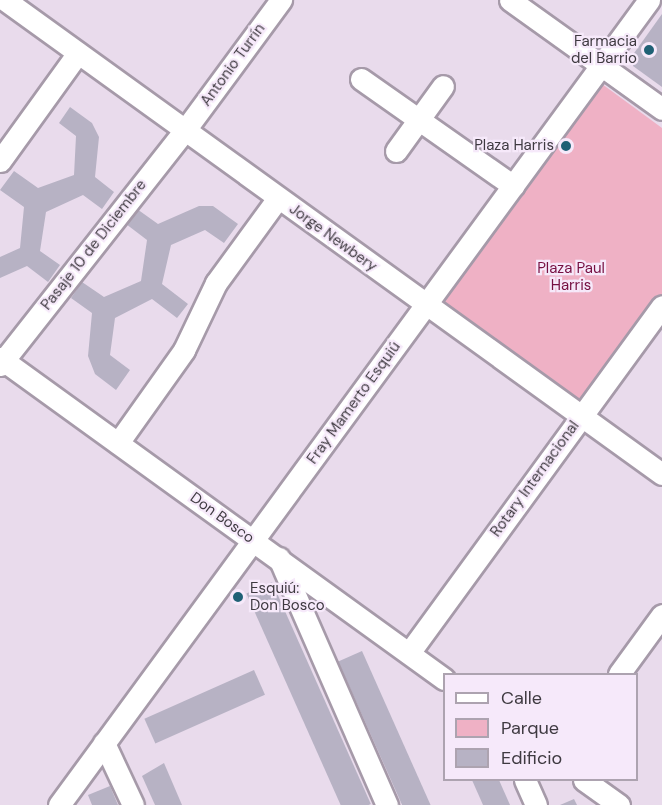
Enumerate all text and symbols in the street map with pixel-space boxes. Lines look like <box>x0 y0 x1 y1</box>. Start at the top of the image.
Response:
street label: Antonio Turrín <box>197 20 269 110</box>
place label: Farmacia del Barrio <box>571 32 637 67</box>
marker: Farmacia del Barrio <box>642 43 656 57</box>
place label: Plaza Harris <box>474 137 554 155</box>
marker: Plaza Harris <box>559 139 573 153</box>
street label: Pasaje 10 de Diciembre <box>38 176 150 314</box>
street label: Jorge Newbery <box>286 200 380 276</box>
park label: Plaza Paul Harris <box>537 259 605 294</box>
street label: Fray Mamerto Esquiú <box>304 338 404 468</box>
street label: Rotary Internacional <box>487 418 583 540</box>
street label: Don Bosco <box>186 489 258 547</box>
place label: Esquiú: Don Bosco <box>250 579 325 614</box>
marker: Esquiú: Don Bosco <box>231 590 245 604</box>
legend <box>443 673 638 781</box>
text: Calle <box>501 686 542 710</box>
text: Parque <box>501 716 559 740</box>
text: Edificio <box>501 746 562 770</box>

